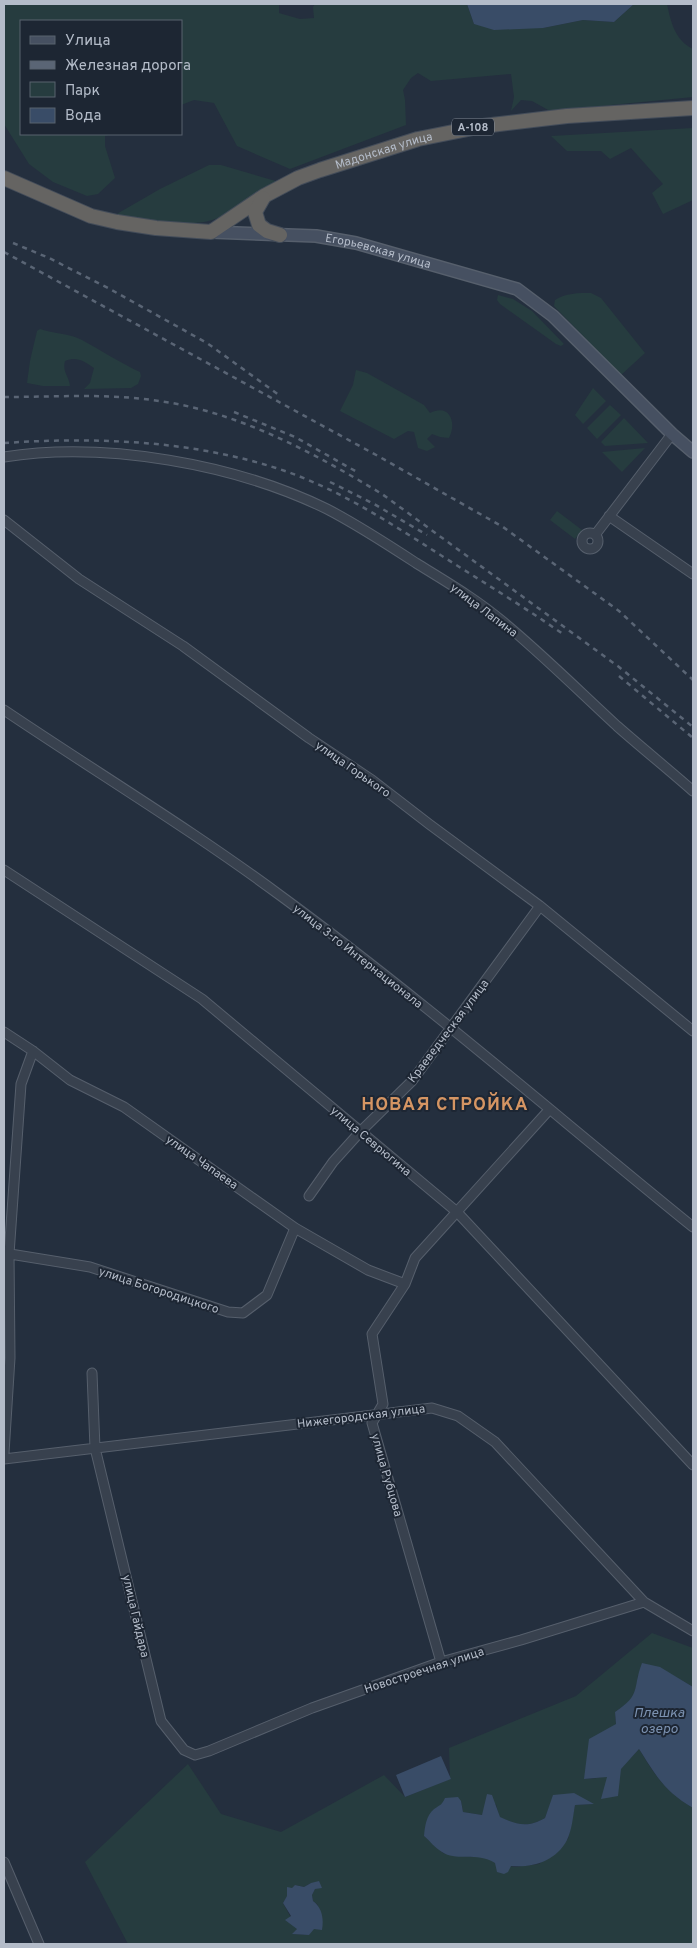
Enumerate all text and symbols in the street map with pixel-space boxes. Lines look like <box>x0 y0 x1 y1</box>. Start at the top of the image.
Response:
legend <box>20 20 182 135</box>
text: Улица <box>65 32 110 51</box>
text: Железная дорога <box>65 57 191 76</box>
text: Парк <box>65 82 100 101</box>
text: Вода <box>65 107 101 126</box>
road number: А-108 <box>452 118 494 136</box>
street label: Мадонская улица <box>333 129 434 174</box>
street label: Егорьевская улица <box>324 231 433 273</box>
street label: улица Лапина <box>447 580 520 641</box>
street label: улица Горького <box>312 738 393 802</box>
street label: улица 3-го Интернационала <box>289 901 426 1013</box>
street label: Краеведческая улица <box>405 977 493 1087</box>
district label: НОВАЯ СТРОЙКА <box>361 1092 529 1117</box>
street label: улица Севрюгина <box>326 1103 414 1180</box>
street label: улица Чапаева <box>162 1132 241 1194</box>
street label: улица Богородицкого <box>97 1264 221 1318</box>
street label: Нижегородская улица <box>296 1401 426 1433</box>
street label: улица Рубцова <box>367 1432 406 1519</box>
street label: улица Гайдара <box>118 1573 152 1659</box>
street label: Новостроечная улица <box>362 1644 486 1698</box>
water label: Плешка озеро <box>634 1705 685 1738</box>

